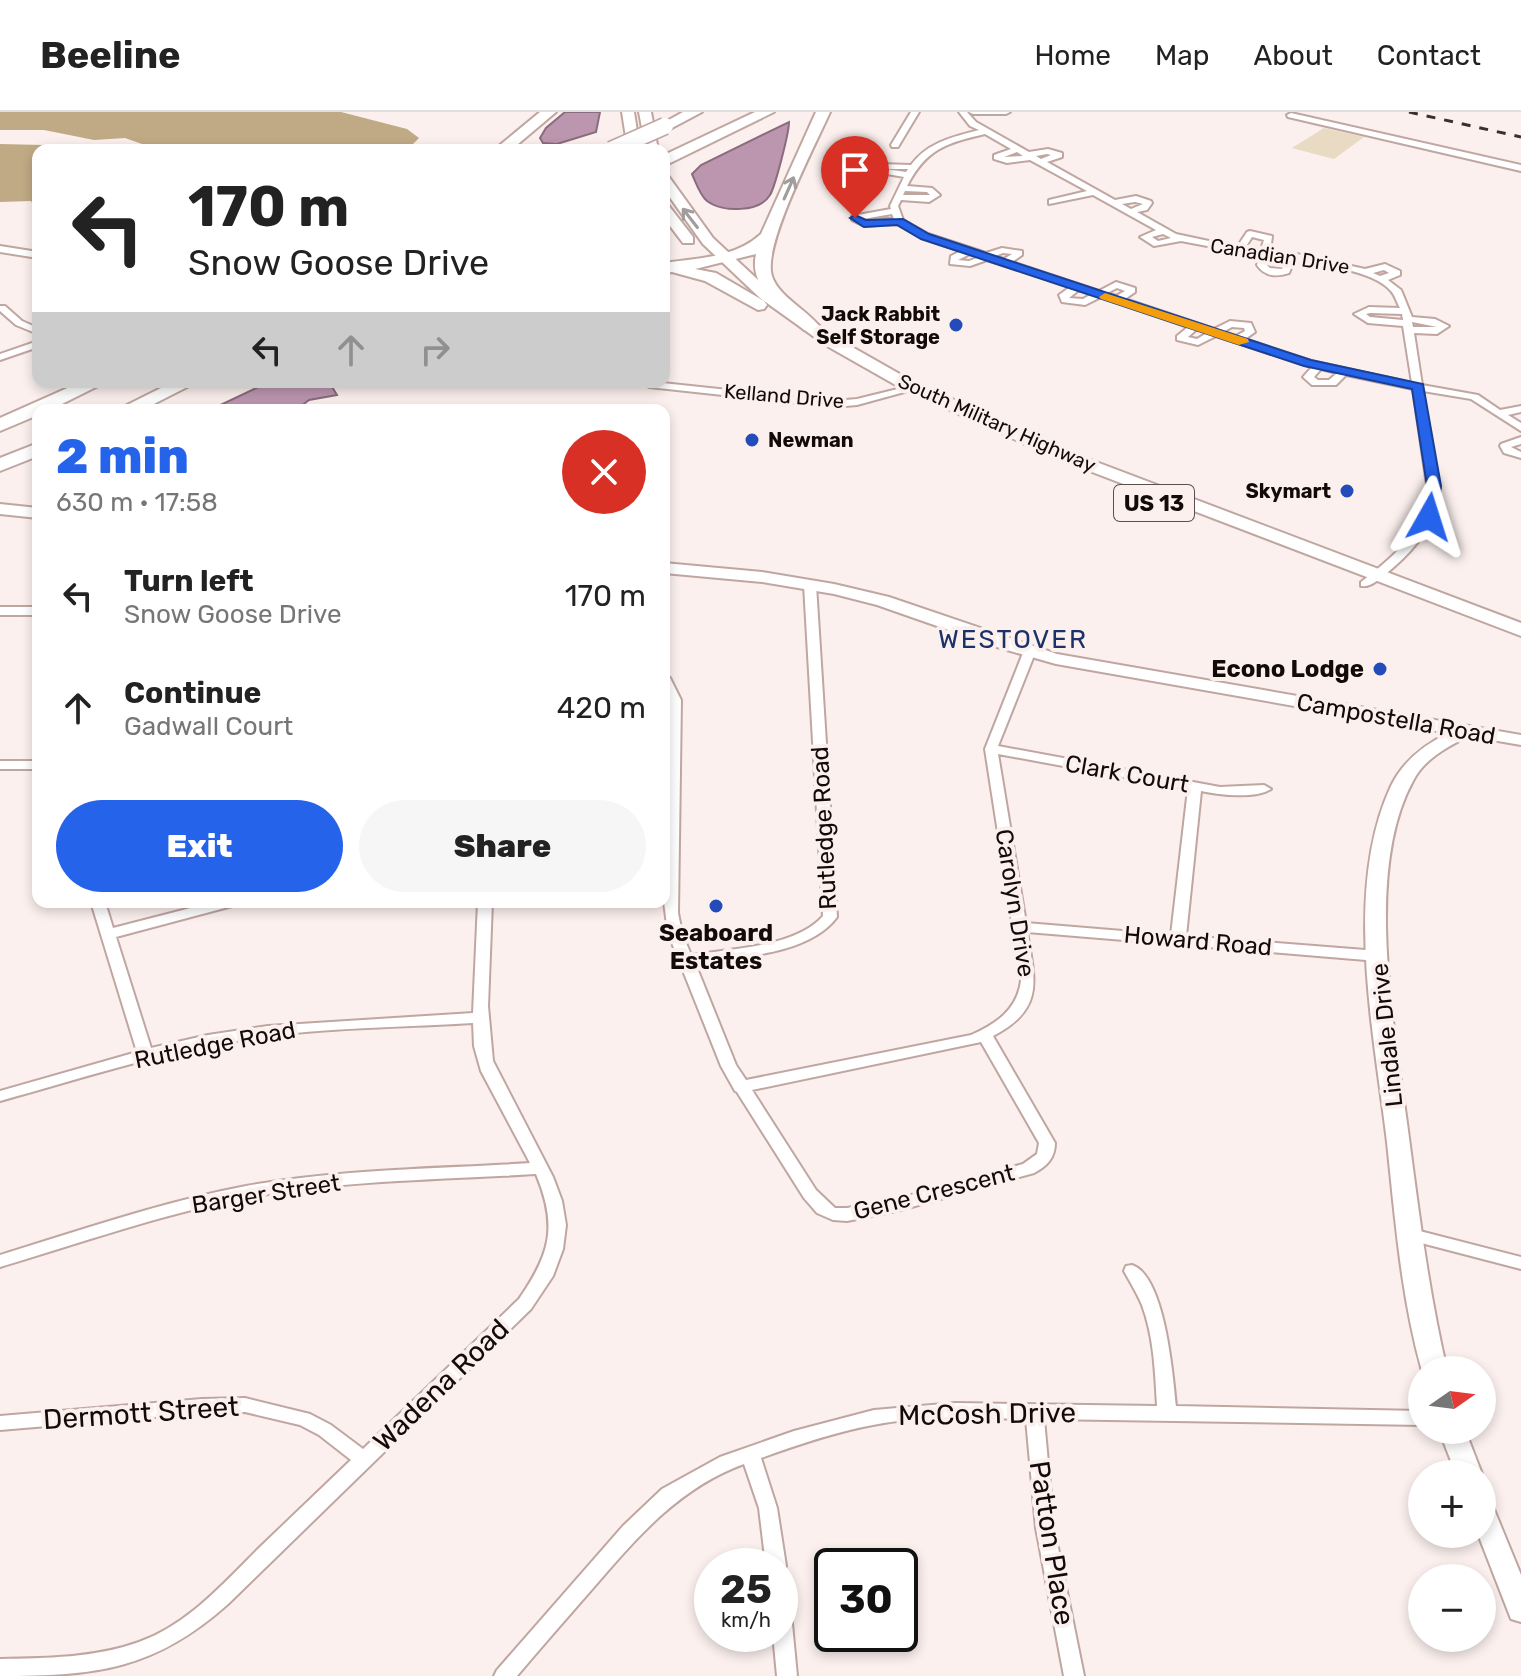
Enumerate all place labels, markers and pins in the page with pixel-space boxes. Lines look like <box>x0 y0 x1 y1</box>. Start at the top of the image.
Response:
pin <box>821 136 889 218</box>
place label: Jack Rabbit Self Storage <box>816 302 940 349</box>
marker: Jack Rabbit Self Storage <box>947 316 965 334</box>
place label: Newman <box>768 428 854 452</box>
marker: Newman <box>743 431 761 449</box>
place label: Skymart <box>1246 479 1331 503</box>
marker: Skymart <box>1338 482 1356 500</box>
place label: Econo Lodge <box>1211 655 1364 683</box>
marker: Econo Lodge <box>1371 660 1389 678</box>
marker: Seaboard Estates <box>707 897 725 915</box>
place label: Seaboard Estates <box>659 919 773 975</box>

